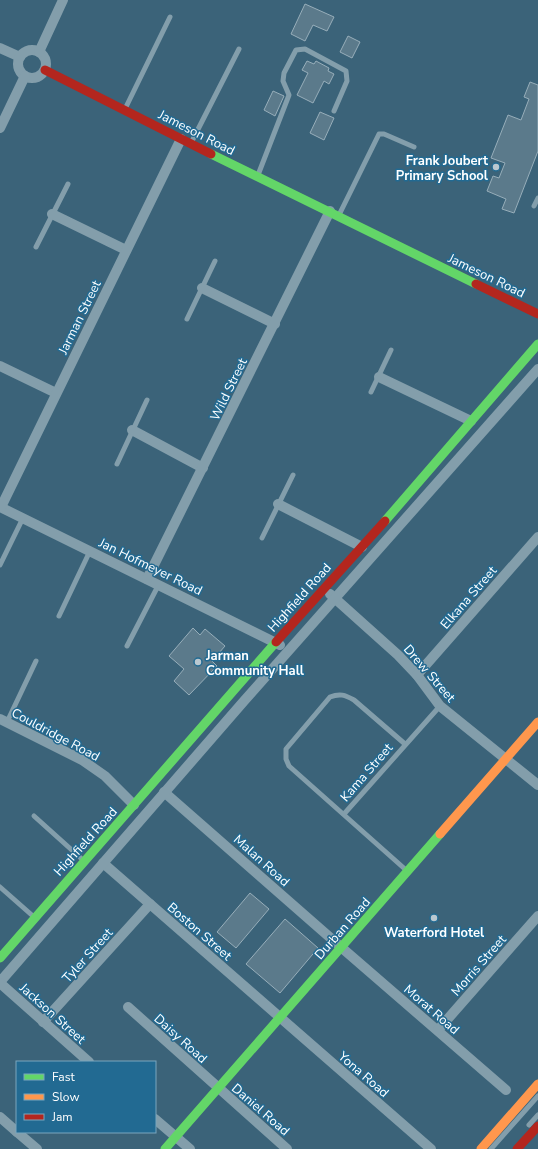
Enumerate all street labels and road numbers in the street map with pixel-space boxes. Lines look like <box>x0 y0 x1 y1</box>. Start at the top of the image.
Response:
street label: Jameson Road <box>154 105 238 160</box>
street label: Jameson Road <box>444 249 528 302</box>
street label: Jarman Street <box>54 277 106 358</box>
street label: Wild Street <box>206 355 252 424</box>
street label: Jan Hofmeyer Road <box>95 534 205 600</box>
street label: Highfield Road <box>264 559 336 636</box>
street label: Elkana Street <box>436 562 501 633</box>
street label: Drew Street <box>399 641 460 707</box>
street label: Couldridge Road <box>8 704 103 766</box>
street label: Kama Street <box>336 739 397 806</box>
street label: Highfield Road <box>50 803 122 880</box>
street label: Malan Road <box>229 831 293 891</box>
street label: Durban Road <box>311 894 375 964</box>
street label: Boston Street <box>163 899 236 965</box>
street label: Tyler Street <box>58 924 117 987</box>
street label: Morris Street <box>447 931 511 1000</box>
street label: Jackson Street <box>15 979 90 1049</box>
street label: Morat Road <box>400 981 463 1039</box>
street label: Daisy Road <box>150 1010 211 1067</box>
street label: Yona Road <box>333 1047 393 1102</box>
street label: Daniel Road <box>228 1080 293 1140</box>

